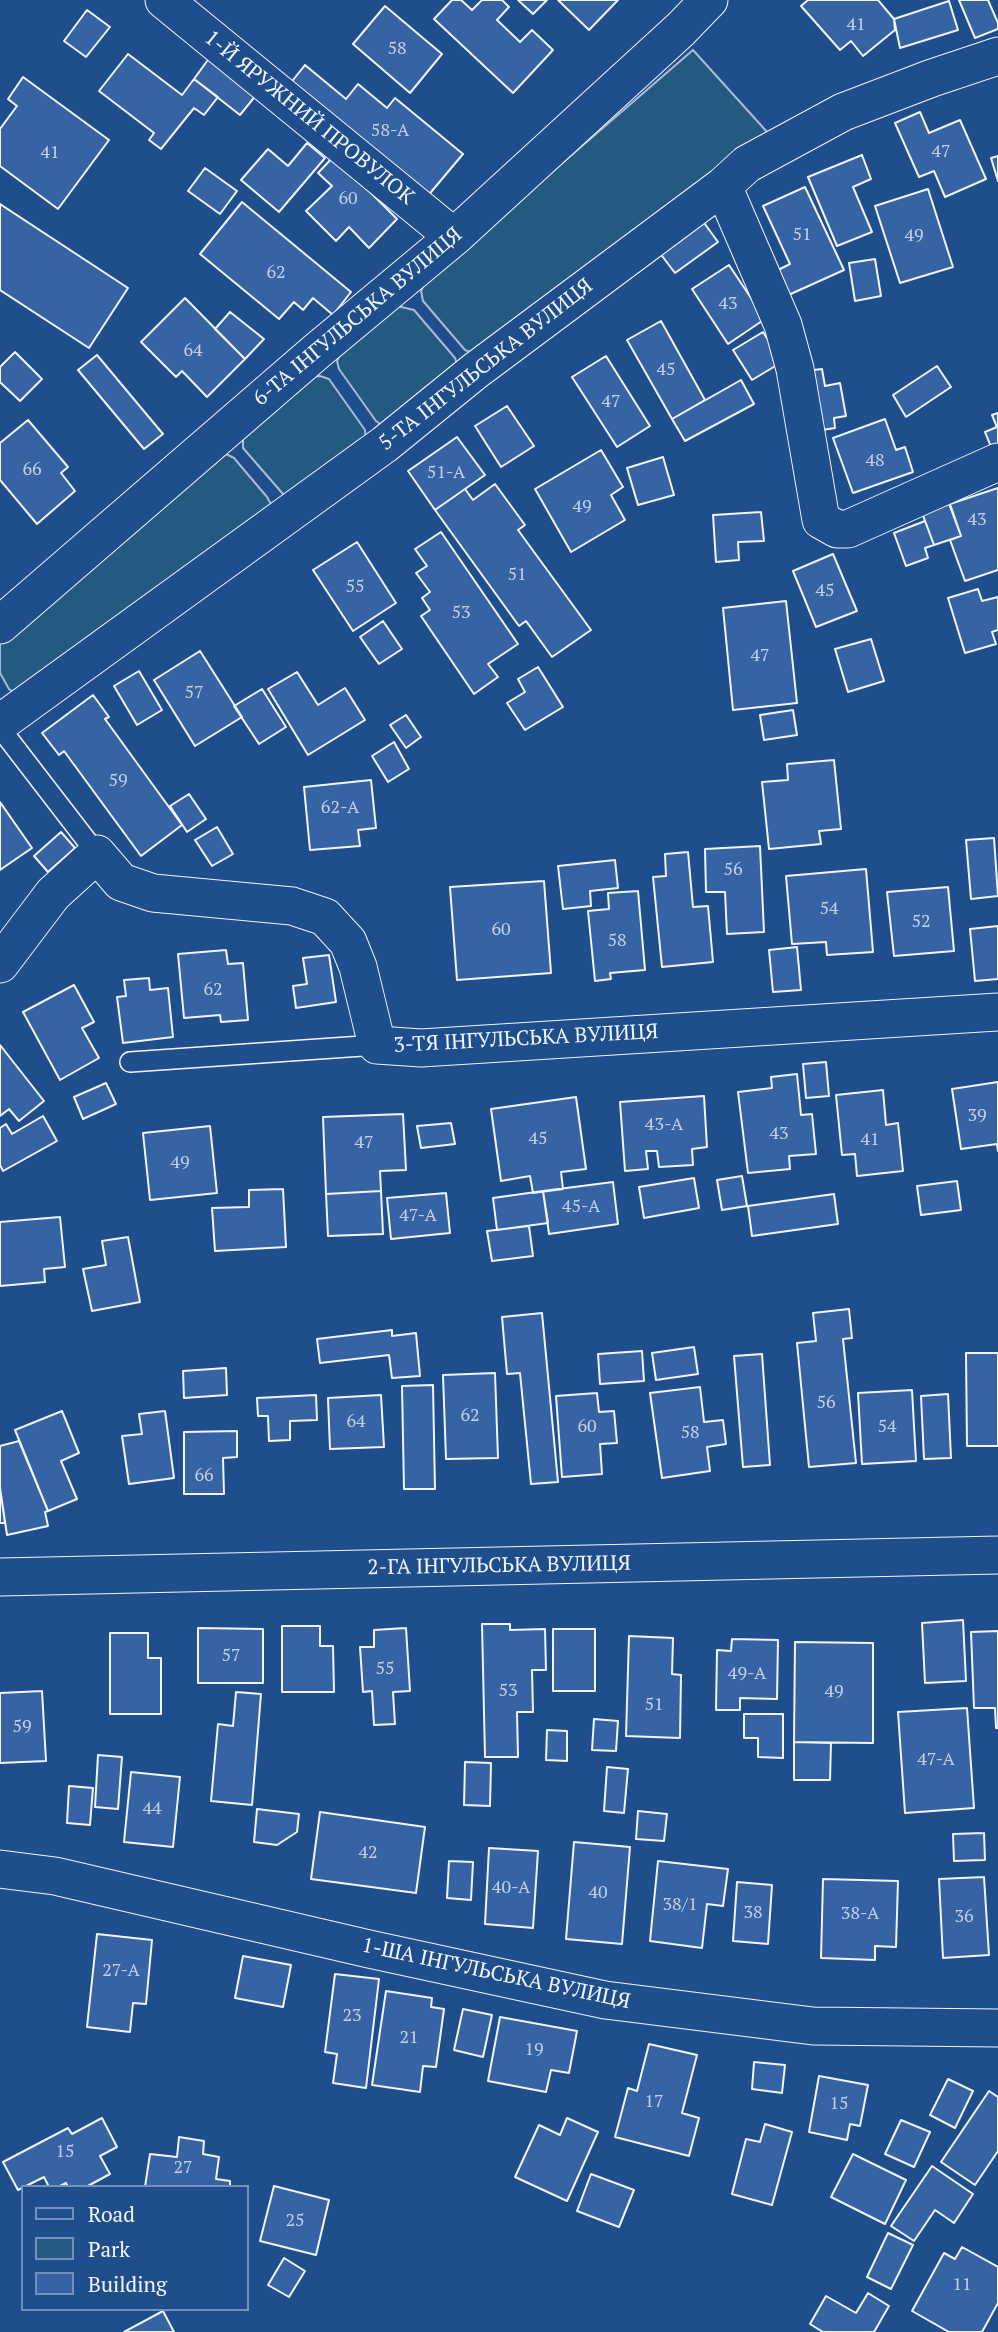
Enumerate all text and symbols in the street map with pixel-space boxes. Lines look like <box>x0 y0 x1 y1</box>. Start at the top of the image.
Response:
house number: 41 <box>846 14 866 36</box>
street label: 1-Й ЯРУЖНИЙ ПРОВУЛОК <box>199 26 419 210</box>
house number: 58 <box>387 38 407 60</box>
house number: 58-А <box>371 120 409 142</box>
house number: 47 <box>931 141 951 163</box>
house number: 41 <box>40 142 60 164</box>
house number: 60 <box>338 188 358 210</box>
street label: 6-ТА ІНГУЛЬСЬКА ВУЛИЦЯ <box>249 222 467 412</box>
house number: 51 <box>792 224 812 246</box>
house number: 49 <box>904 225 924 247</box>
house number: 62 <box>266 262 286 284</box>
street label: 5-ТА ІНГУЛЬСЬКА ВУЛИЦЯ <box>374 274 598 456</box>
house number: 43 <box>718 293 738 315</box>
house number: 64 <box>183 340 203 362</box>
house number: 45 <box>656 359 676 381</box>
house number: 47 <box>601 391 621 413</box>
house number: 48 <box>865 450 885 472</box>
house number: 66 <box>22 459 42 481</box>
house number: 51-А <box>427 462 465 484</box>
house number: 49 <box>572 496 592 518</box>
house number: 43 <box>967 509 987 531</box>
house number: 51 <box>507 564 527 586</box>
house number: 55 <box>345 576 365 598</box>
house number: 45 <box>815 580 835 602</box>
house number: 53 <box>451 602 471 624</box>
house number: 47 <box>750 645 770 667</box>
house number: 57 <box>184 682 204 704</box>
house number: 59 <box>108 770 128 792</box>
house number: 62-А <box>321 797 359 819</box>
house number: 56 <box>723 859 743 881</box>
house number: 54 <box>819 898 839 920</box>
house number: 52 <box>911 911 931 933</box>
house number: 60 <box>491 919 511 941</box>
house number: 58 <box>607 930 627 952</box>
house number: 62 <box>203 979 223 1001</box>
street label: 3-ТЯ ІНГУЛЬСЬКА ВУЛИЦЯ <box>393 1019 659 1059</box>
house number: 39 <box>967 1105 987 1127</box>
house number: 43-А <box>645 1114 683 1136</box>
house number: 43 <box>769 1123 789 1145</box>
house number: 45 <box>528 1128 548 1150</box>
house number: 41 <box>860 1129 880 1151</box>
house number: 47 <box>354 1132 374 1154</box>
house number: 49 <box>170 1152 190 1174</box>
house number: 45-А <box>562 1196 600 1218</box>
house number: 47-А <box>399 1205 437 1227</box>
house number: 56 <box>816 1392 836 1414</box>
house number: 62 <box>460 1405 480 1427</box>
house number: 64 <box>346 1411 366 1433</box>
house number: 60 <box>577 1416 597 1438</box>
house number: 54 <box>877 1416 897 1438</box>
house number: 58 <box>680 1422 700 1444</box>
house number: 66 <box>194 1465 214 1487</box>
street label: 2-ГА ІНГУЛЬСЬКА ВУЛИЦЯ <box>367 1551 631 1581</box>
house number: 57 <box>221 1645 241 1667</box>
house number: 55 <box>375 1658 395 1680</box>
house number: 49-А <box>728 1663 766 1685</box>
house number: 53 <box>498 1680 518 1702</box>
house number: 49 <box>824 1681 844 1703</box>
house number: 51 <box>644 1694 664 1716</box>
house number: 59 <box>12 1716 32 1738</box>
house number: 47-А <box>917 1749 955 1771</box>
house number: 44 <box>142 1798 162 1820</box>
house number: 42 <box>358 1842 378 1864</box>
house number: 40-А <box>492 1877 530 1899</box>
house number: 40 <box>588 1882 608 1904</box>
house number: 38/1 <box>663 1894 697 1916</box>
house number: 38 <box>743 1902 763 1924</box>
house number: 38-А <box>841 1903 879 1925</box>
house number: 36 <box>954 1906 974 1928</box>
street label: 1-ША ІНГУЛЬСЬКА ВУЛИЦЯ <box>359 1933 633 2015</box>
house number: 27-А <box>102 1960 140 1982</box>
house number: 23 <box>342 2005 362 2027</box>
house number: 21 <box>399 2027 419 2049</box>
house number: 19 <box>524 2039 544 2061</box>
house number: 17 <box>644 2091 664 2113</box>
house number: 15 <box>829 2093 849 2115</box>
house number: 15 <box>55 2141 75 2163</box>
house number: 27 <box>173 2157 193 2179</box>
legend <box>21 2185 248 2311</box>
text: Road <box>88 2200 135 2228</box>
house number: 25 <box>285 2210 305 2232</box>
text: Park <box>88 2235 130 2263</box>
text: Building <box>88 2270 167 2298</box>
house number: 11 <box>952 2274 972 2296</box>

